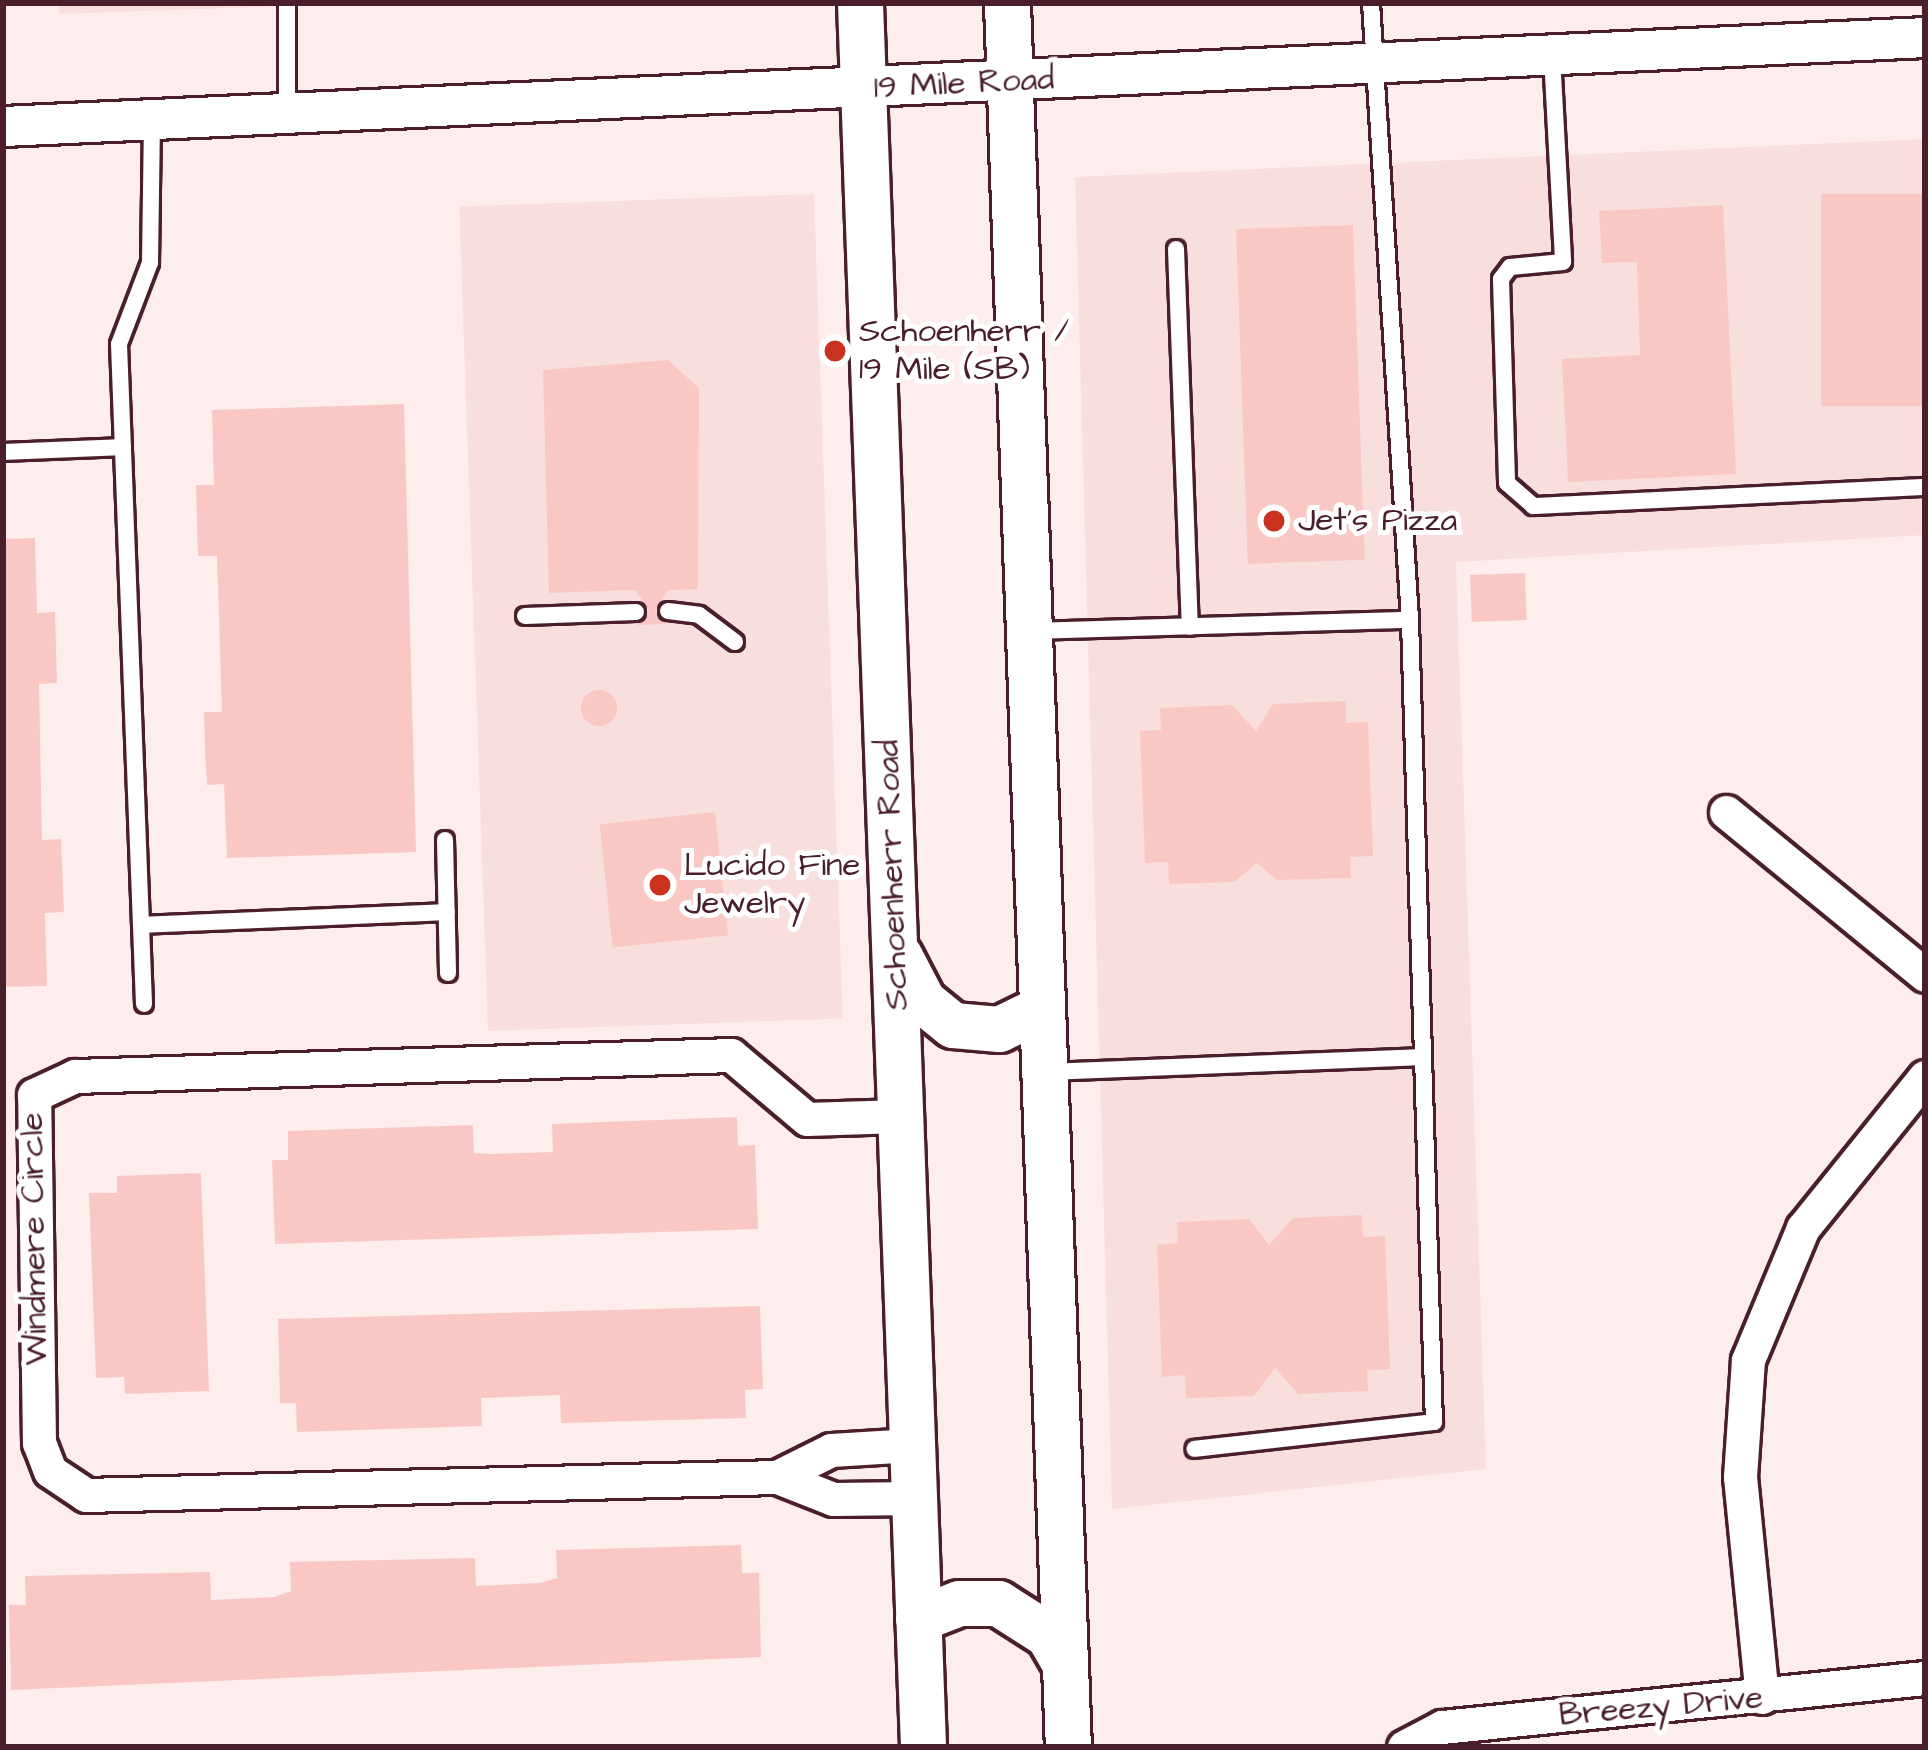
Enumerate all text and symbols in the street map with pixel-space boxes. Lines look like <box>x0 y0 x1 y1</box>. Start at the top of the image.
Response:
street label: 19 Mile Road <box>873 60 1055 108</box>
place label: Schoenherr / 19 Mile (SB) <box>859 312 1069 390</box>
marker: Schoenherr / 19 Mile (SB) <box>822 338 848 364</box>
place label: Jet's Pizza <box>1298 501 1457 541</box>
marker: Jet's Pizza <box>1261 508 1287 534</box>
street label: Schoenherr Road <box>868 739 918 1011</box>
place label: Lucido Fine Jewelry <box>684 846 860 924</box>
marker: Lucido Fine Jewelry <box>647 872 673 898</box>
street label: Windmere Circle <box>13 1112 57 1366</box>
street label: Breezy Drive <box>1557 1678 1765 1736</box>

